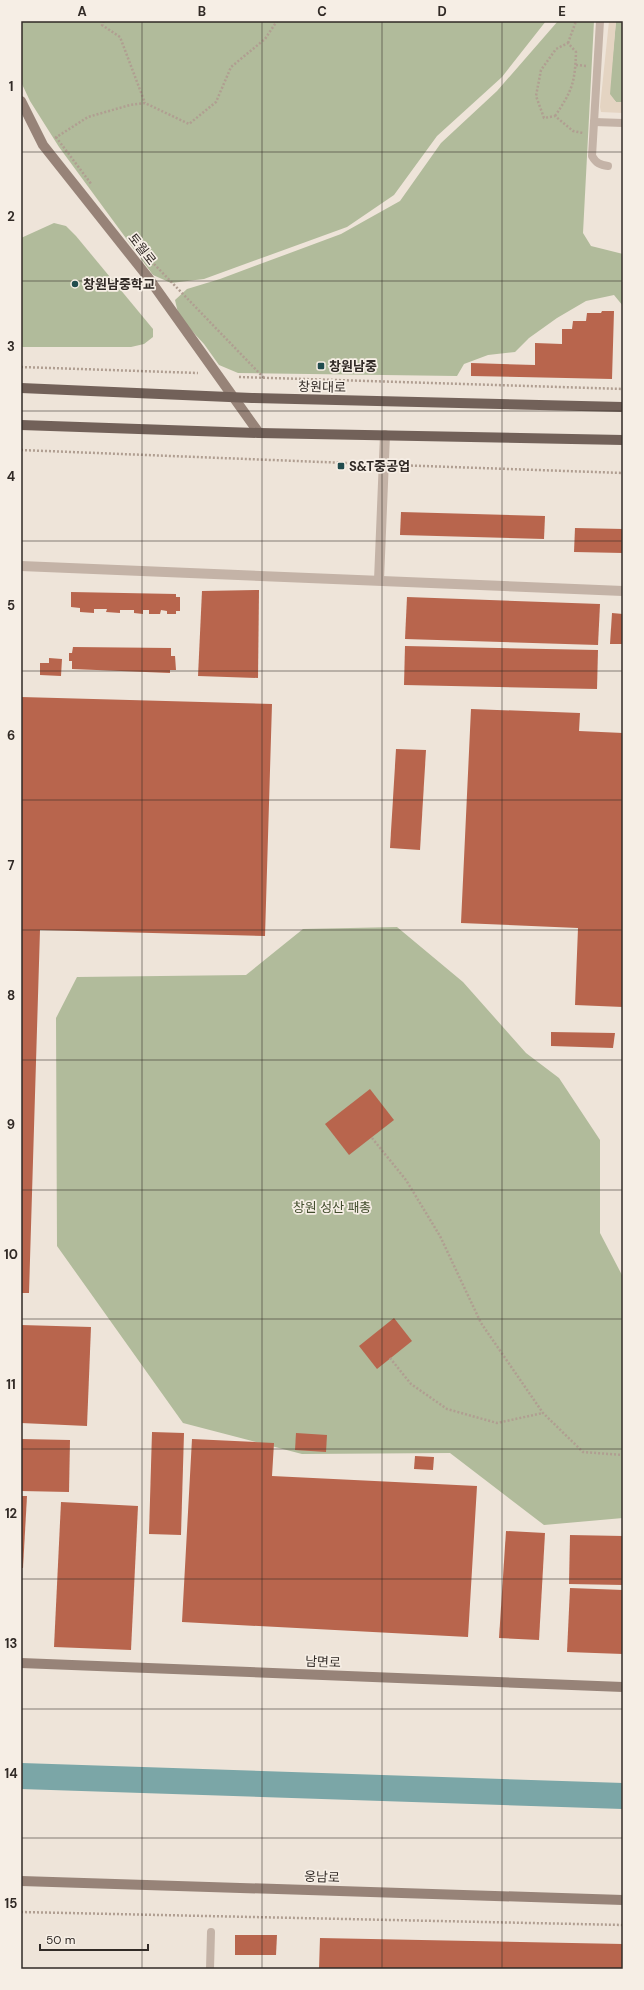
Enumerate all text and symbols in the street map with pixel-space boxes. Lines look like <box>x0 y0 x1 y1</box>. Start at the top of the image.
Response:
text: A <box>77 3 87 20</box>
text: B <box>198 3 206 20</box>
text: C <box>317 3 327 20</box>
text: D <box>437 3 447 20</box>
text: E <box>558 3 566 20</box>
text: 1 <box>9 78 13 95</box>
text: 2 <box>7 208 15 225</box>
street label: 토월로 <box>124 230 160 268</box>
place label: 창원남중학교 <box>83 276 155 293</box>
marker: 창원남중학교 <box>70 279 80 289</box>
text: 3 <box>7 338 15 355</box>
place label: 창원남중 <box>329 358 377 375</box>
marker: 창원남중 <box>316 361 326 371</box>
street label: 창원대로 <box>298 378 346 396</box>
place label: S&T중공업 <box>349 458 410 475</box>
marker: S&T중공업 <box>336 461 346 471</box>
text: 4 <box>7 468 15 485</box>
text: 5 <box>7 597 15 614</box>
text: 6 <box>7 727 15 744</box>
text: 7 <box>8 857 15 874</box>
text: 8 <box>7 987 15 1004</box>
text: 9 <box>7 1116 15 1133</box>
park label: 창원 성산 패총 <box>293 1199 371 1216</box>
text: 10 <box>4 1246 18 1263</box>
text: 11 <box>6 1376 16 1393</box>
text: 12 <box>5 1505 17 1522</box>
text: 13 <box>5 1635 17 1652</box>
street label: 남면로 <box>305 1653 341 1671</box>
text: 14 <box>4 1765 18 1782</box>
street label: 웅남로 <box>304 1868 340 1886</box>
text: 15 <box>5 1895 17 1912</box>
scale bar <box>40 1926 148 1952</box>
text: 50 m <box>46 1932 75 1948</box>

